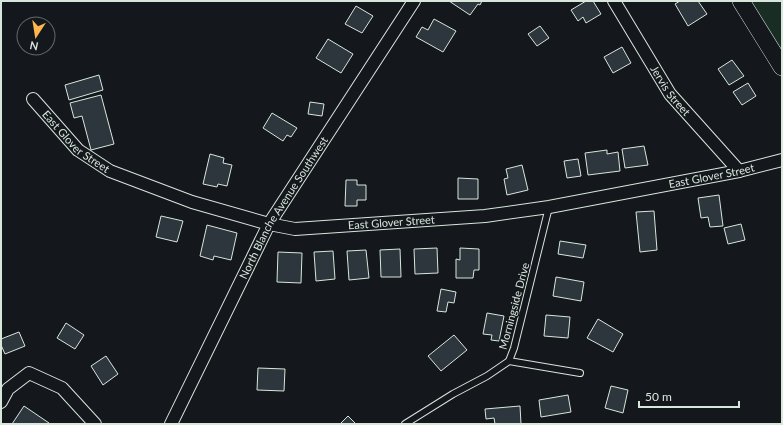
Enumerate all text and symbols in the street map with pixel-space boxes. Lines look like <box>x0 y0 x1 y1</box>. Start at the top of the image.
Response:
north arrow <box>16 16 56 56</box>
text: N <box>28 39 39 54</box>
street label: Jervis Street <box>648 63 693 118</box>
street label: East Glover Street <box>40 107 112 175</box>
street label: North Blanche Avenue Southwest <box>236 134 330 281</box>
street label: East Glover Street <box>667 160 756 190</box>
street label: East Glover Street <box>347 212 435 231</box>
street label: Morningside Drive <box>496 261 531 351</box>
scale bar <box>639 383 739 409</box>
text: 50 m <box>645 389 672 404</box>

